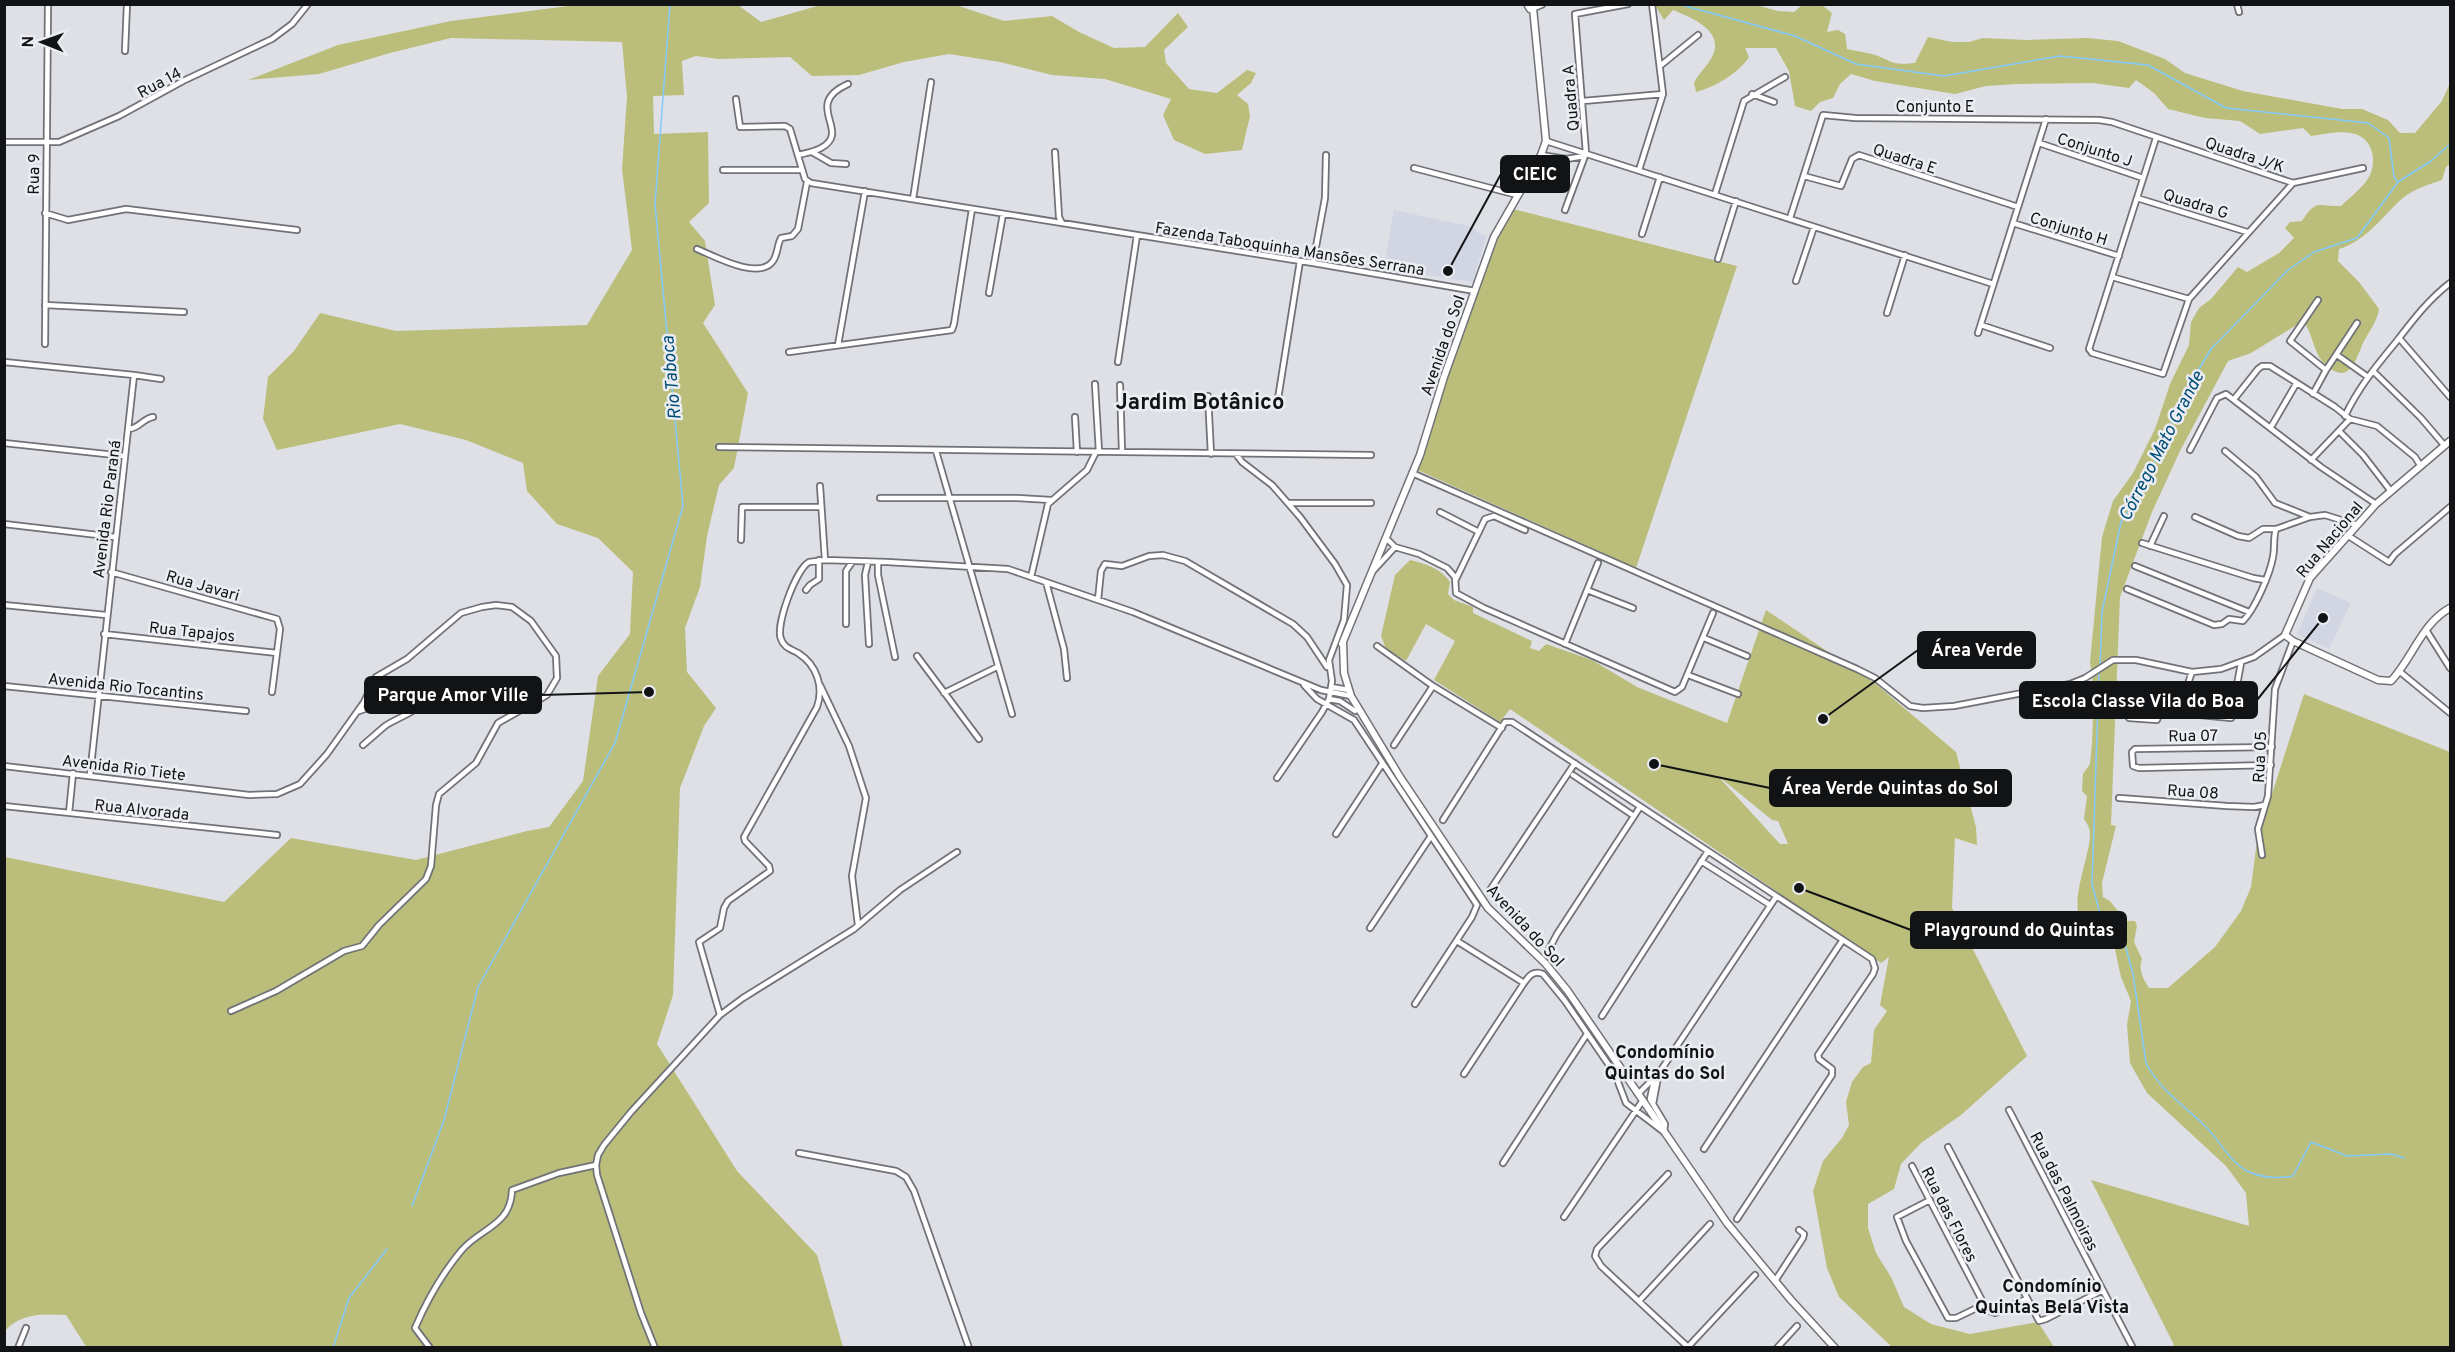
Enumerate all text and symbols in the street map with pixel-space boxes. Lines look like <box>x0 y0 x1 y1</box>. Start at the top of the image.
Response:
north arrow <box>12 12 72 72</box>
text: N <box>19 36 39 48</box>
street label: Rua 14 <box>134 64 186 104</box>
street label: Quadra A <box>1559 64 1585 132</box>
street label: Conjunto E <box>1896 98 1974 118</box>
street label: Conjunto J <box>2054 129 2135 172</box>
street label: Quadra J/K <box>2202 134 2287 178</box>
street label: Quadra E <box>1870 140 1939 180</box>
street label: Rua 9 <box>25 153 45 195</box>
callout: CIEIC <box>1501 156 1569 192</box>
text: CIEIC <box>1513 164 1557 187</box>
street label: Quadra G <box>2160 185 2231 224</box>
street label: Conjunto H <box>2027 209 2110 251</box>
street label: Fazenda Taboquinha Mansões Serrana <box>1154 219 1426 281</box>
street label: Avenida do Sol <box>1417 293 1470 399</box>
water label: Rio Taboca <box>657 334 688 421</box>
water label: Córrego Mato Grande <box>2115 367 2210 526</box>
district label: Jardim Botânico <box>1116 390 1284 417</box>
street label: Avenida Rio Paraná <box>90 439 126 579</box>
street label: Rua Nacional <box>2293 498 2368 583</box>
street label: Rua Javari <box>163 567 242 607</box>
street label: Rua Tapajos <box>148 619 236 647</box>
callout: Área Verde <box>1918 632 2035 668</box>
text: Área Verde <box>1931 638 2023 663</box>
street label: Avenida Rio Tocantins <box>47 670 205 706</box>
callout: Parque Amor Ville <box>365 677 541 713</box>
callout: Escola Classe Vila do Boa <box>2020 682 2257 718</box>
text: Parque Amor Ville <box>378 685 528 708</box>
text: Escola Classe Vila do Boa <box>2032 691 2244 714</box>
street label: Rua 07 <box>2168 727 2218 747</box>
street label: Rua 05 <box>2250 731 2272 784</box>
street label: Avenida Rio Tiete <box>61 751 187 786</box>
callout: Área Verde Quintas do Sol <box>1770 770 2011 806</box>
text: Área Verde Quintas do Sol <box>1781 776 1999 801</box>
street label: Rua 08 <box>2166 781 2219 805</box>
street label: Rua Alvorada <box>93 796 190 826</box>
street label: Avenida do Sol <box>1481 881 1568 972</box>
callout: Playground do Quintas <box>1911 912 2126 948</box>
text: Playground do Quintas <box>1924 920 2114 943</box>
district label: Condomínio Quintas do Sol <box>1605 1042 1725 1086</box>
street label: Rua das Palmoiras <box>2024 1129 2102 1255</box>
street label: Rua das Flores <box>1916 1164 1981 1266</box>
district label: Condomínio Quintas Bela Vista <box>1975 1276 2129 1320</box>

